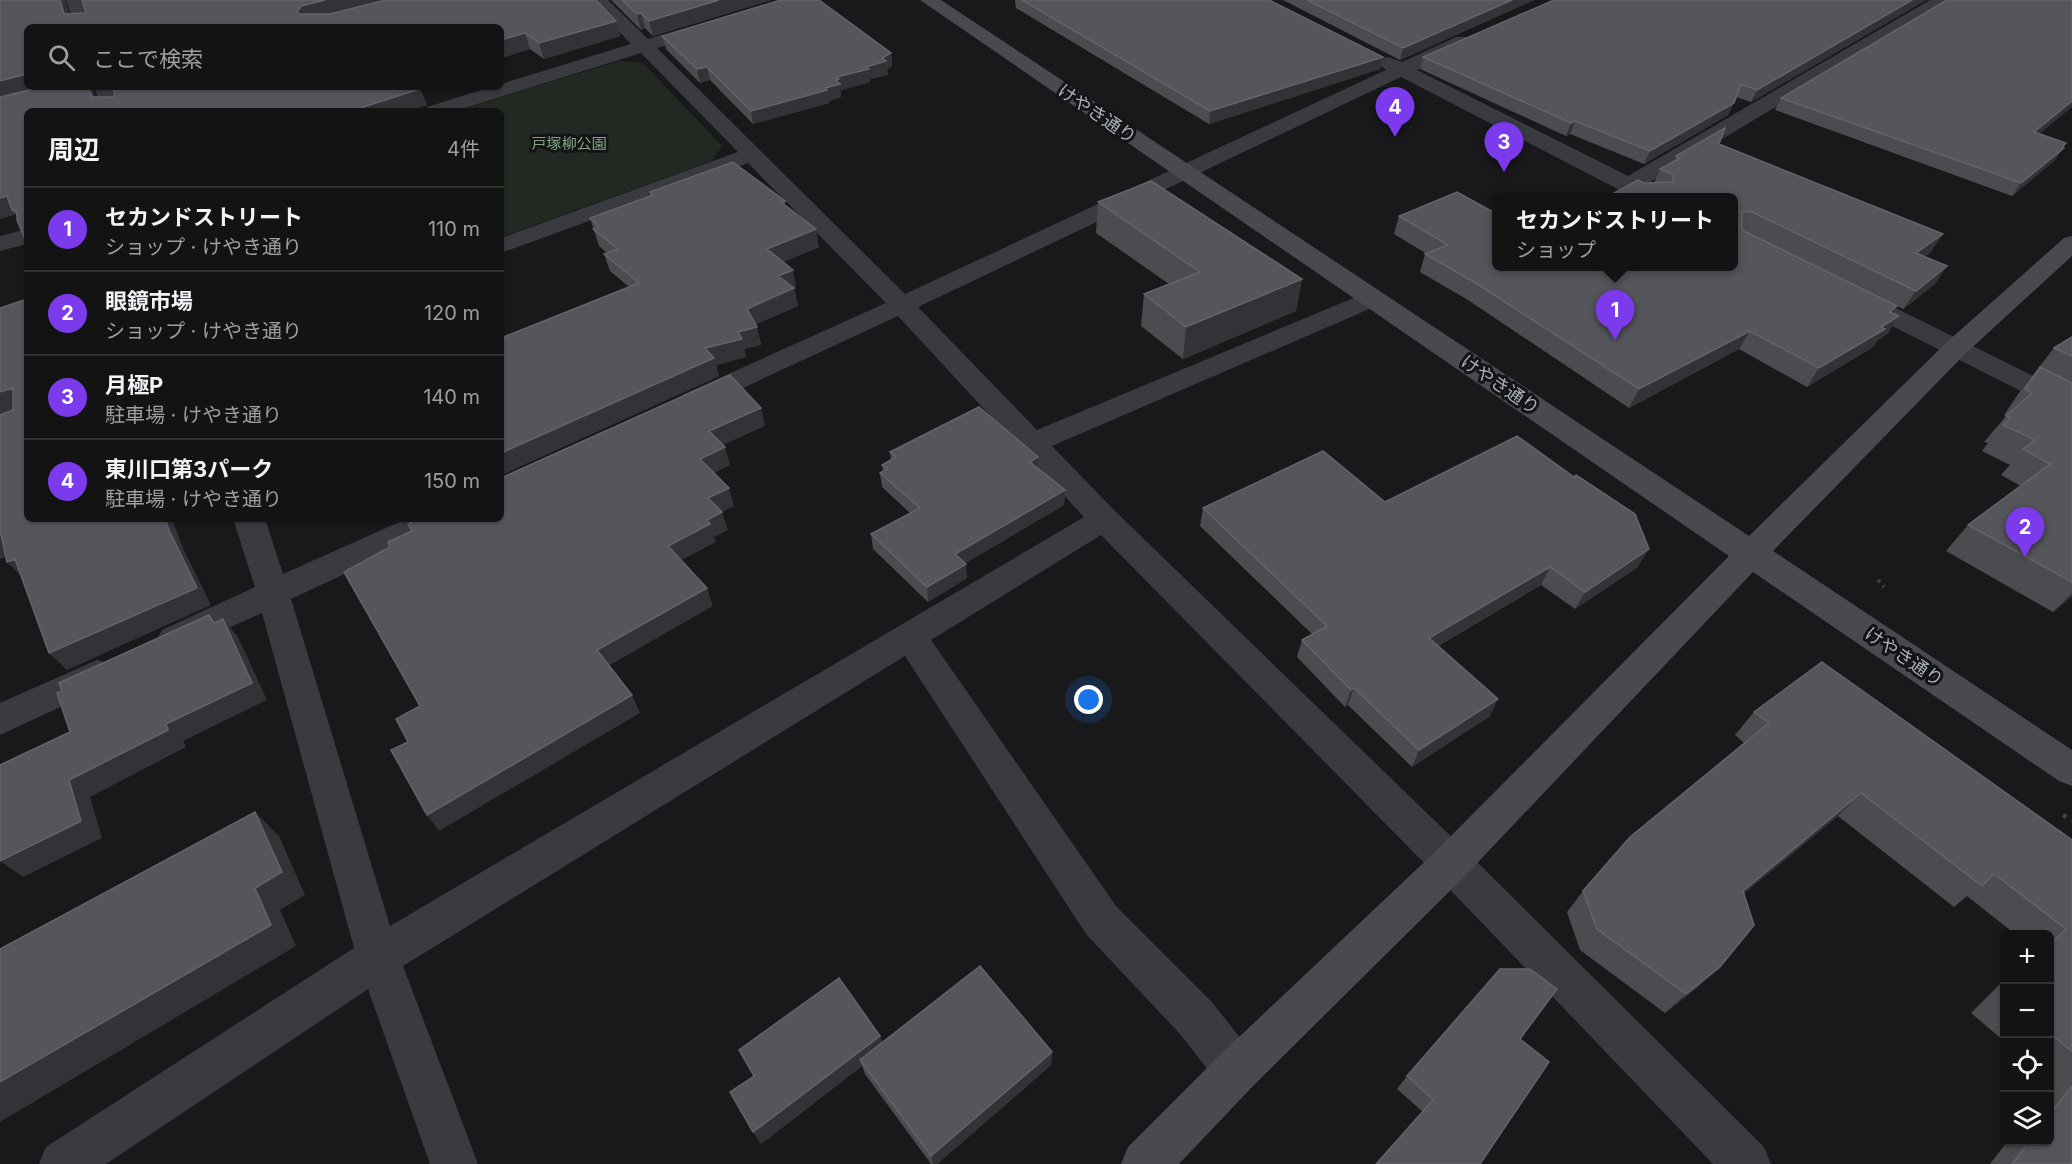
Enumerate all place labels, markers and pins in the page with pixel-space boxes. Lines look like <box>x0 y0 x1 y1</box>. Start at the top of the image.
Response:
pin: 4 <box>1376 88 1414 137</box>
pin: 3 <box>1484 122 1524 172</box>
pin: 1 <box>1596 290 1634 340</box>
pin: 2 <box>2006 508 2044 557</box>

